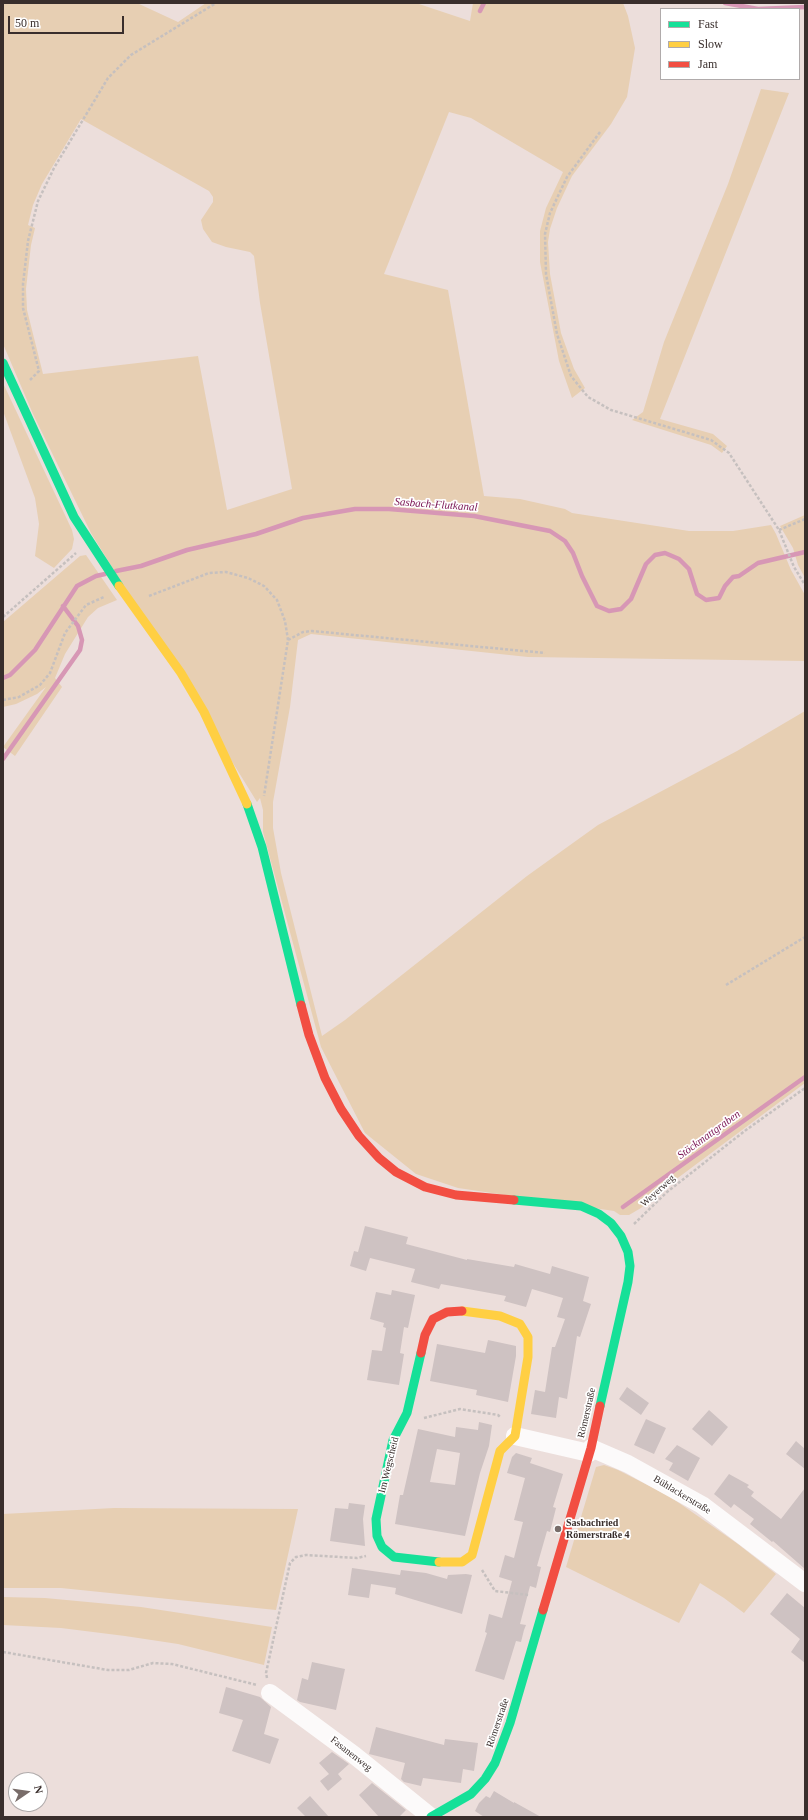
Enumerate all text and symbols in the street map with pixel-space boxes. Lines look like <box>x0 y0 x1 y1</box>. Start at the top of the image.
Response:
scale bar <box>10 8 126 34</box>
legend <box>660 8 800 80</box>
text: 50 m <box>15 16 39 30</box>
text: Fast <box>698 17 718 31</box>
text: Slow <box>698 37 723 51</box>
text: Jam <box>698 57 717 71</box>
water label: Sasbach-Flutkanal <box>394 496 478 514</box>
water label: Stöckmattgraben <box>675 1108 743 1162</box>
street label: Weyerweg <box>638 1172 678 1210</box>
street label: Römerstraße <box>575 1387 599 1439</box>
street label: Im Wegscheid <box>376 1436 402 1494</box>
street label: Bühlackerstraße <box>651 1473 713 1517</box>
place label: Sasbachried Römerstraße 4 <box>566 1517 630 1540</box>
marker: Sasbachried Römerstraße 4 <box>553 1524 563 1534</box>
street label: Römerstraße <box>484 1697 512 1749</box>
street label: Fasanenweg <box>328 1734 374 1774</box>
north arrow <box>8 1772 48 1812</box>
text: N <box>32 1784 45 1795</box>

